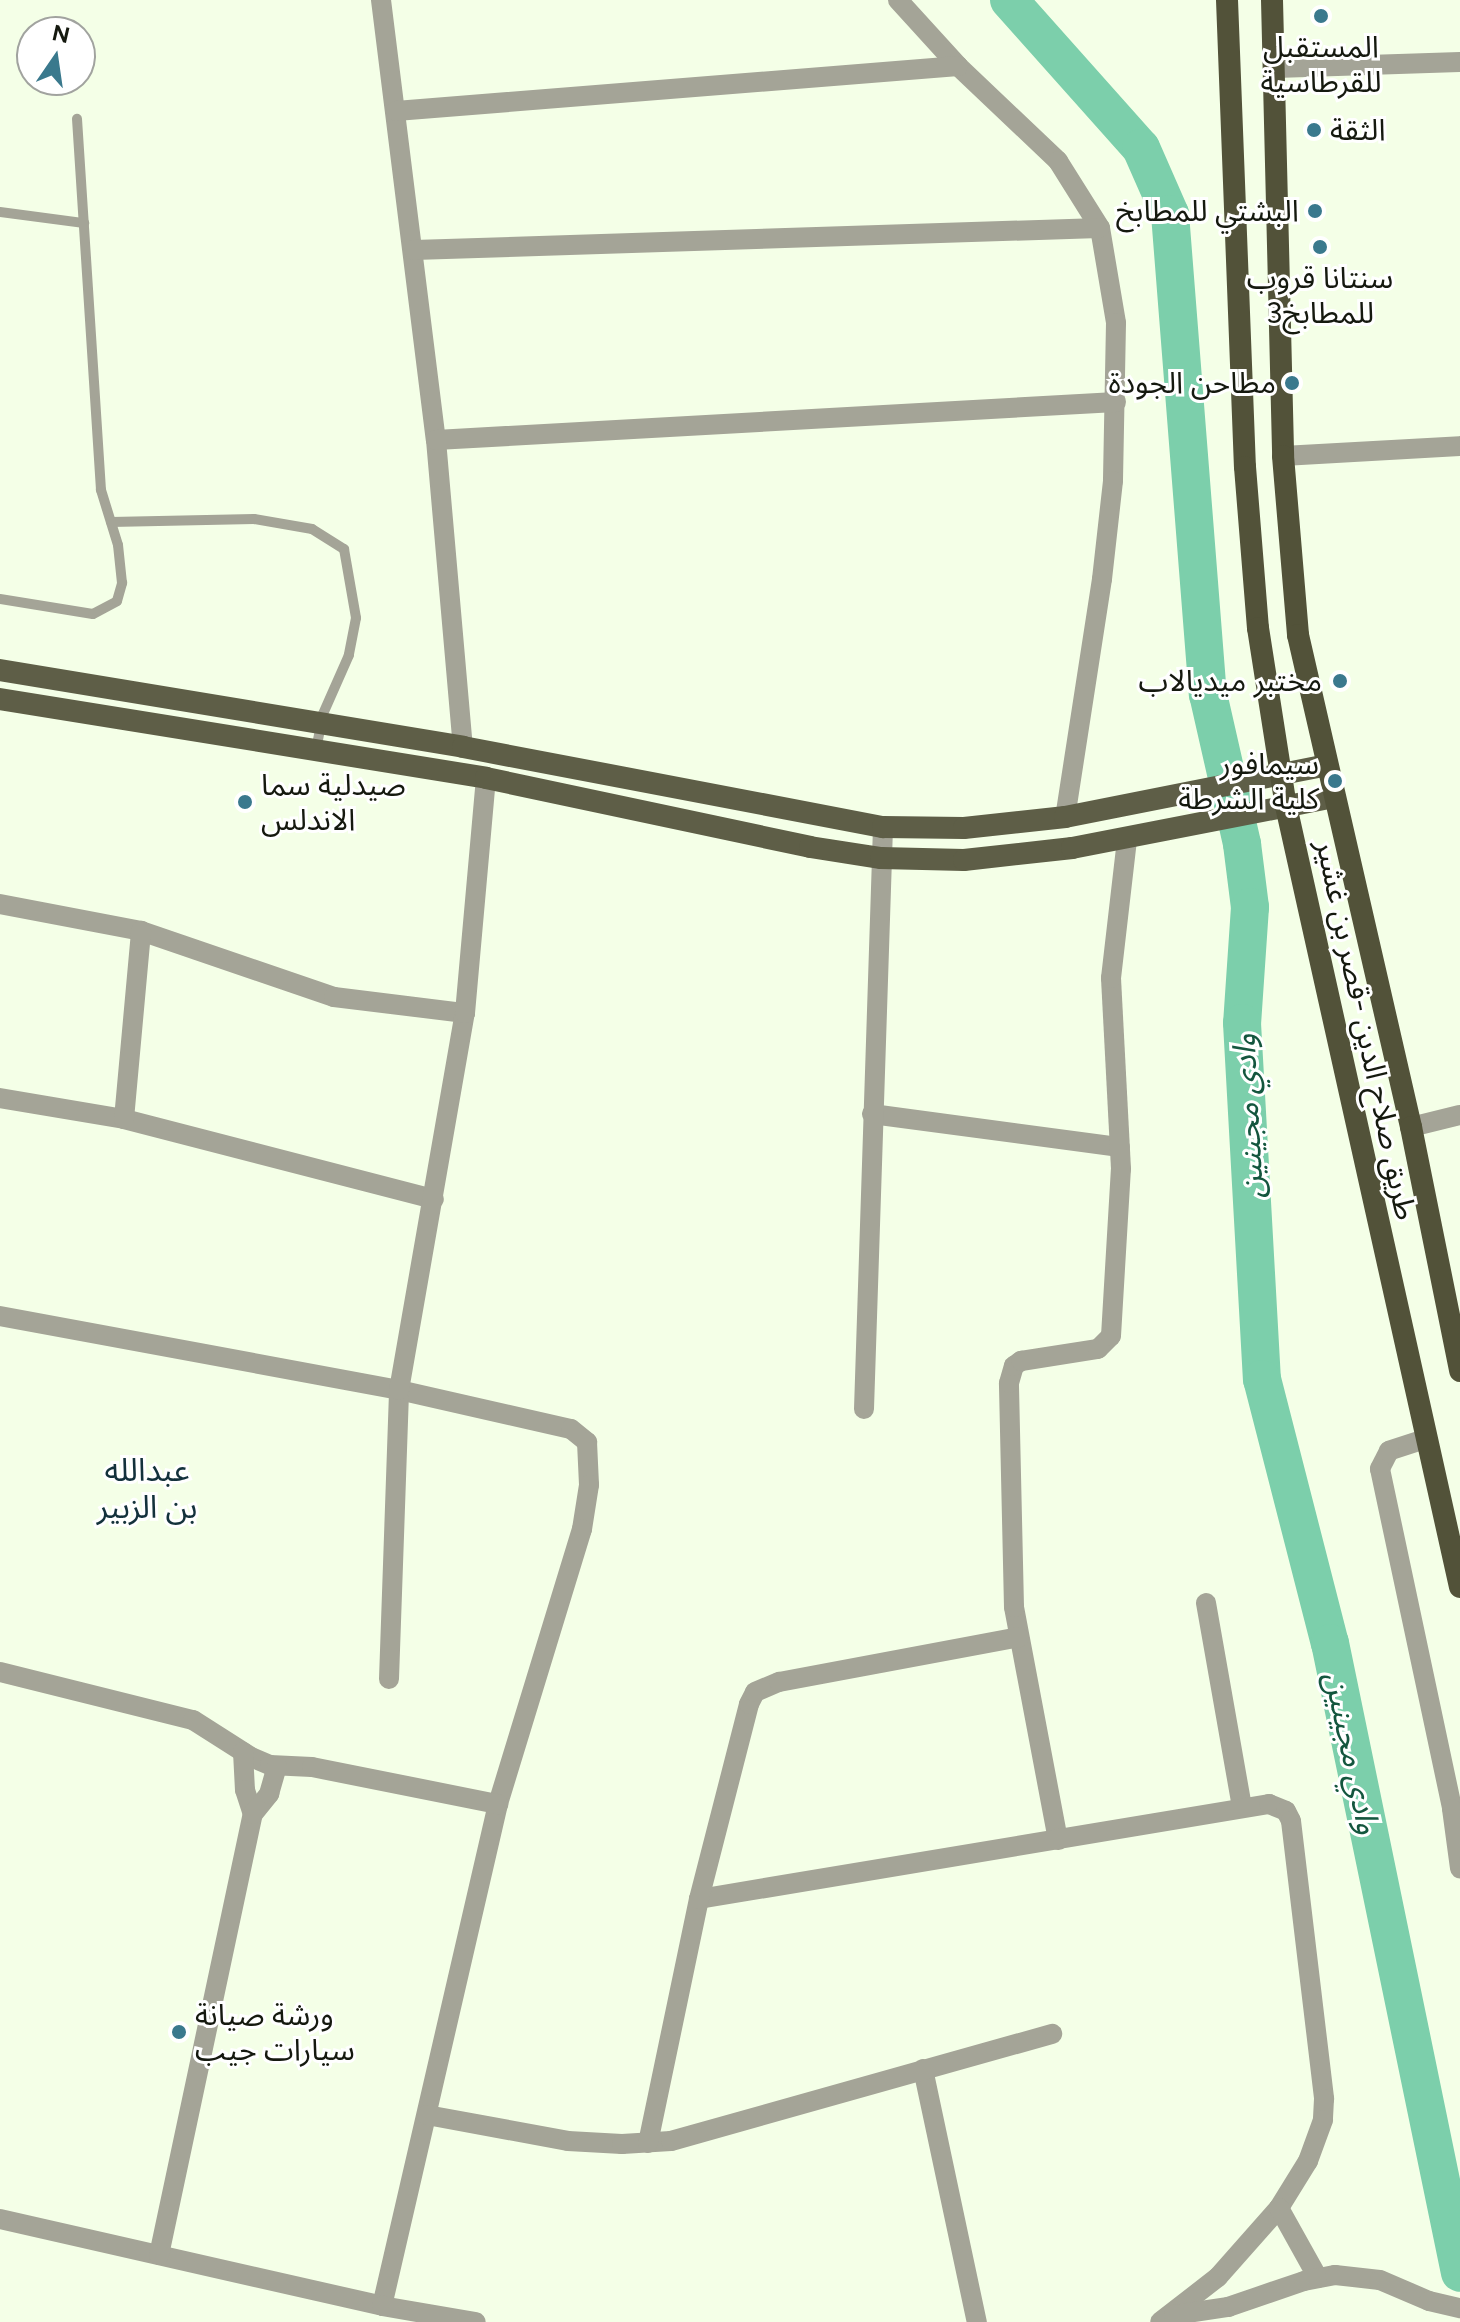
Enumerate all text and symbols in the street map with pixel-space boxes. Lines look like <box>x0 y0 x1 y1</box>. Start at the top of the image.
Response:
marker: المستقبل للقرطاسية <box>1312 7 1330 25</box>
north arrow <box>16 16 96 96</box>
text: N <box>50 19 72 49</box>
place label: المستقبل للقرطاسية <box>1261 29 1381 100</box>
place label: الثقة <box>1330 112 1386 148</box>
marker: الثقة <box>1305 121 1323 139</box>
place label: البشتي للمطابخ <box>1116 193 1299 229</box>
marker: البشتي للمطابخ <box>1306 202 1324 220</box>
marker: سنتانا قروب 3للمطابخ <box>1311 238 1329 256</box>
place label: سنتانا قروب 3للمطابخ <box>1247 260 1393 330</box>
place label: مطاحن الجودة <box>1109 365 1276 401</box>
marker: مطاحن الجودة <box>1283 374 1301 392</box>
place label: مختبر ميديالاب <box>1139 663 1322 699</box>
marker: مختبر ميديالاب <box>1329 670 1351 692</box>
place label: سيمافور كلية الشرطة <box>1178 746 1319 816</box>
place label: صيدلية سما الاندلس <box>261 767 406 838</box>
marker: سيمافور كلية الشرطة <box>1326 772 1344 790</box>
marker: صيدلية سما الاندلس <box>236 793 254 811</box>
street label: طريق صلاح الدين -قصر بن غشير <box>1308 837 1424 1223</box>
water label: وادي مجينين <box>1225 1033 1271 1199</box>
district label: عبدالله بن الزبير <box>97 1452 197 1527</box>
water label: وادي مجينين <box>1316 1668 1388 1838</box>
place label: ورشة صيانة سيارات جيب <box>195 1997 355 2068</box>
marker: ورشة صيانة سيارات جيب <box>170 2023 188 2041</box>

